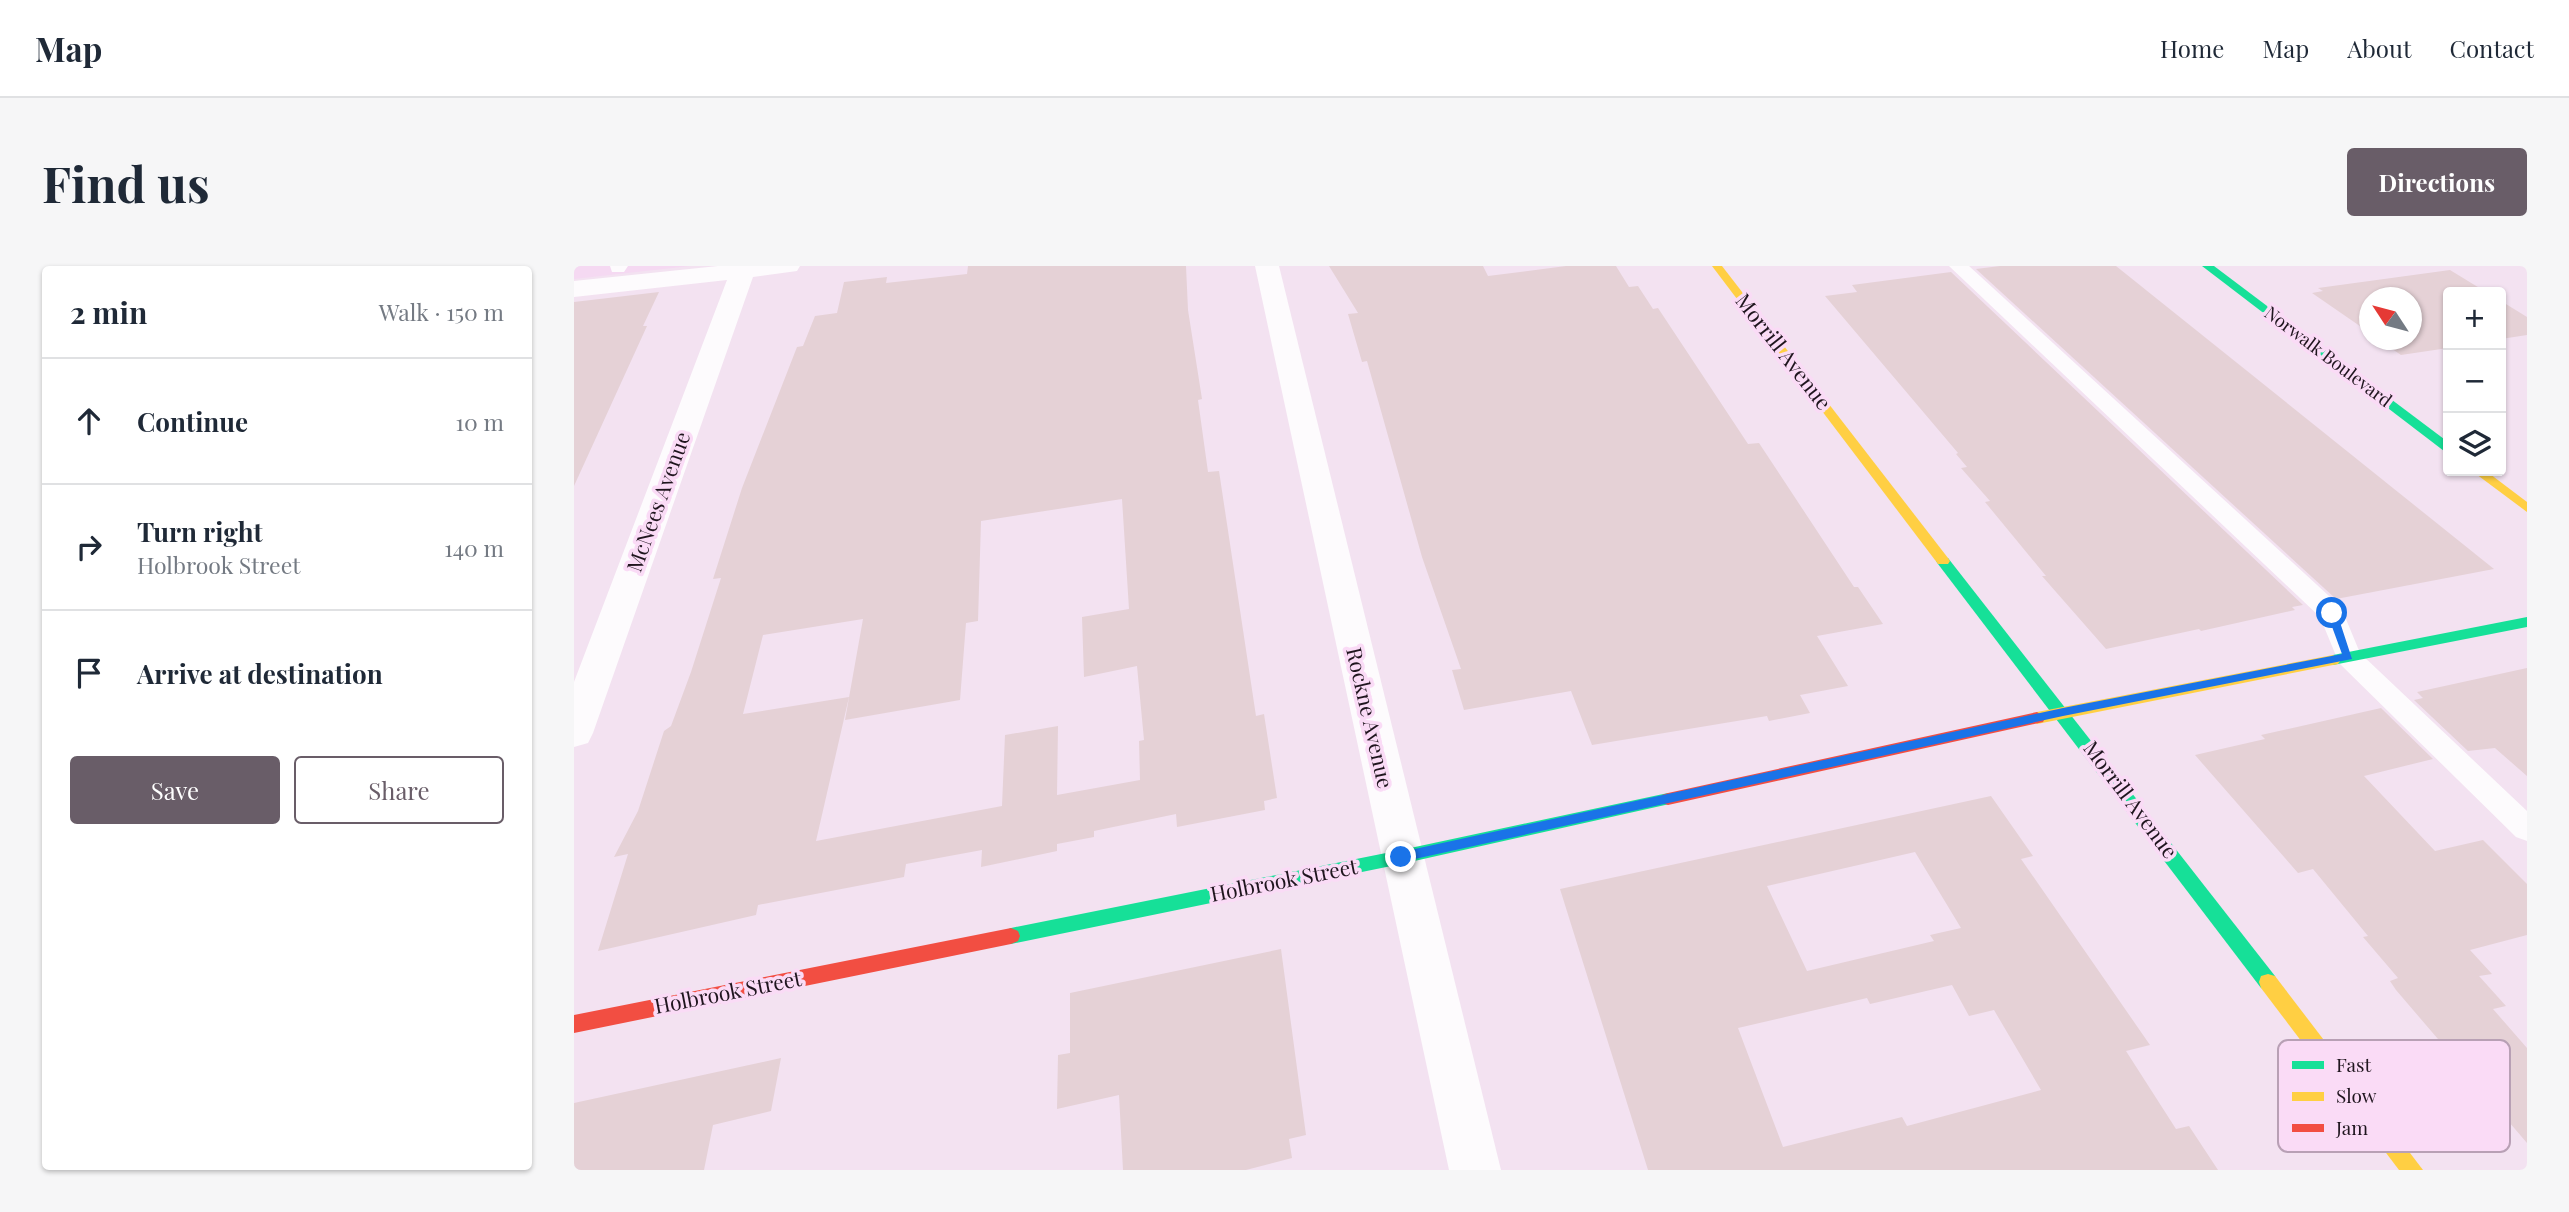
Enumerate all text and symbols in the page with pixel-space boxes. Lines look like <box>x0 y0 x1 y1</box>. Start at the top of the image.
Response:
text: Map <box>35 26 102 70</box>
text: Home <box>2160 32 2224 64</box>
text: Map <box>2262 32 2309 64</box>
text: About <box>2347 32 2411 64</box>
text: Contact <box>2449 32 2534 64</box>
button: Directions <box>2347 148 2527 216</box>
text: Find us <box>42 150 210 215</box>
street label: Morrill Avenue <box>1730 287 1839 415</box>
north arrow <box>2359 287 2422 350</box>
map controls <box>2443 287 2506 476</box>
button: + <box>2443 287 2506 350</box>
text: 2 min <box>70 292 147 332</box>
text: Walk · 150 m <box>379 296 504 327</box>
street label: Norwalk Boulevard <box>2260 300 2398 412</box>
button: − <box>2443 350 2506 413</box>
icon: ahead <box>70 402 108 440</box>
text: Continue <box>137 404 248 439</box>
text: 10 m <box>456 406 504 437</box>
button: layers <box>2443 413 2506 476</box>
street label: McNees Avenue <box>619 427 695 575</box>
text: Turn right <box>137 514 263 549</box>
icon: right <box>70 528 108 566</box>
text: 140 m <box>444 532 504 563</box>
text: Holbrook Street <box>137 549 301 580</box>
route start <box>2316 597 2347 628</box>
street label: Rockne Avenue <box>1341 644 1401 791</box>
icon: arrive <box>70 654 108 692</box>
text: Arrive at destination <box>137 656 383 691</box>
street label: Morrill Avenue <box>2078 734 2185 863</box>
button: Save <box>70 756 280 824</box>
button: Share <box>294 756 504 824</box>
route end <box>1385 841 1416 872</box>
street label: Holbrook Street <box>1208 851 1360 907</box>
street label: Holbrook Street <box>652 963 804 1019</box>
legend <box>2278 1040 2510 1152</box>
text: Fast <box>2336 1051 2372 1077</box>
text: Slow <box>2336 1082 2377 1108</box>
text: Jam <box>2335 1114 2368 1140</box>

